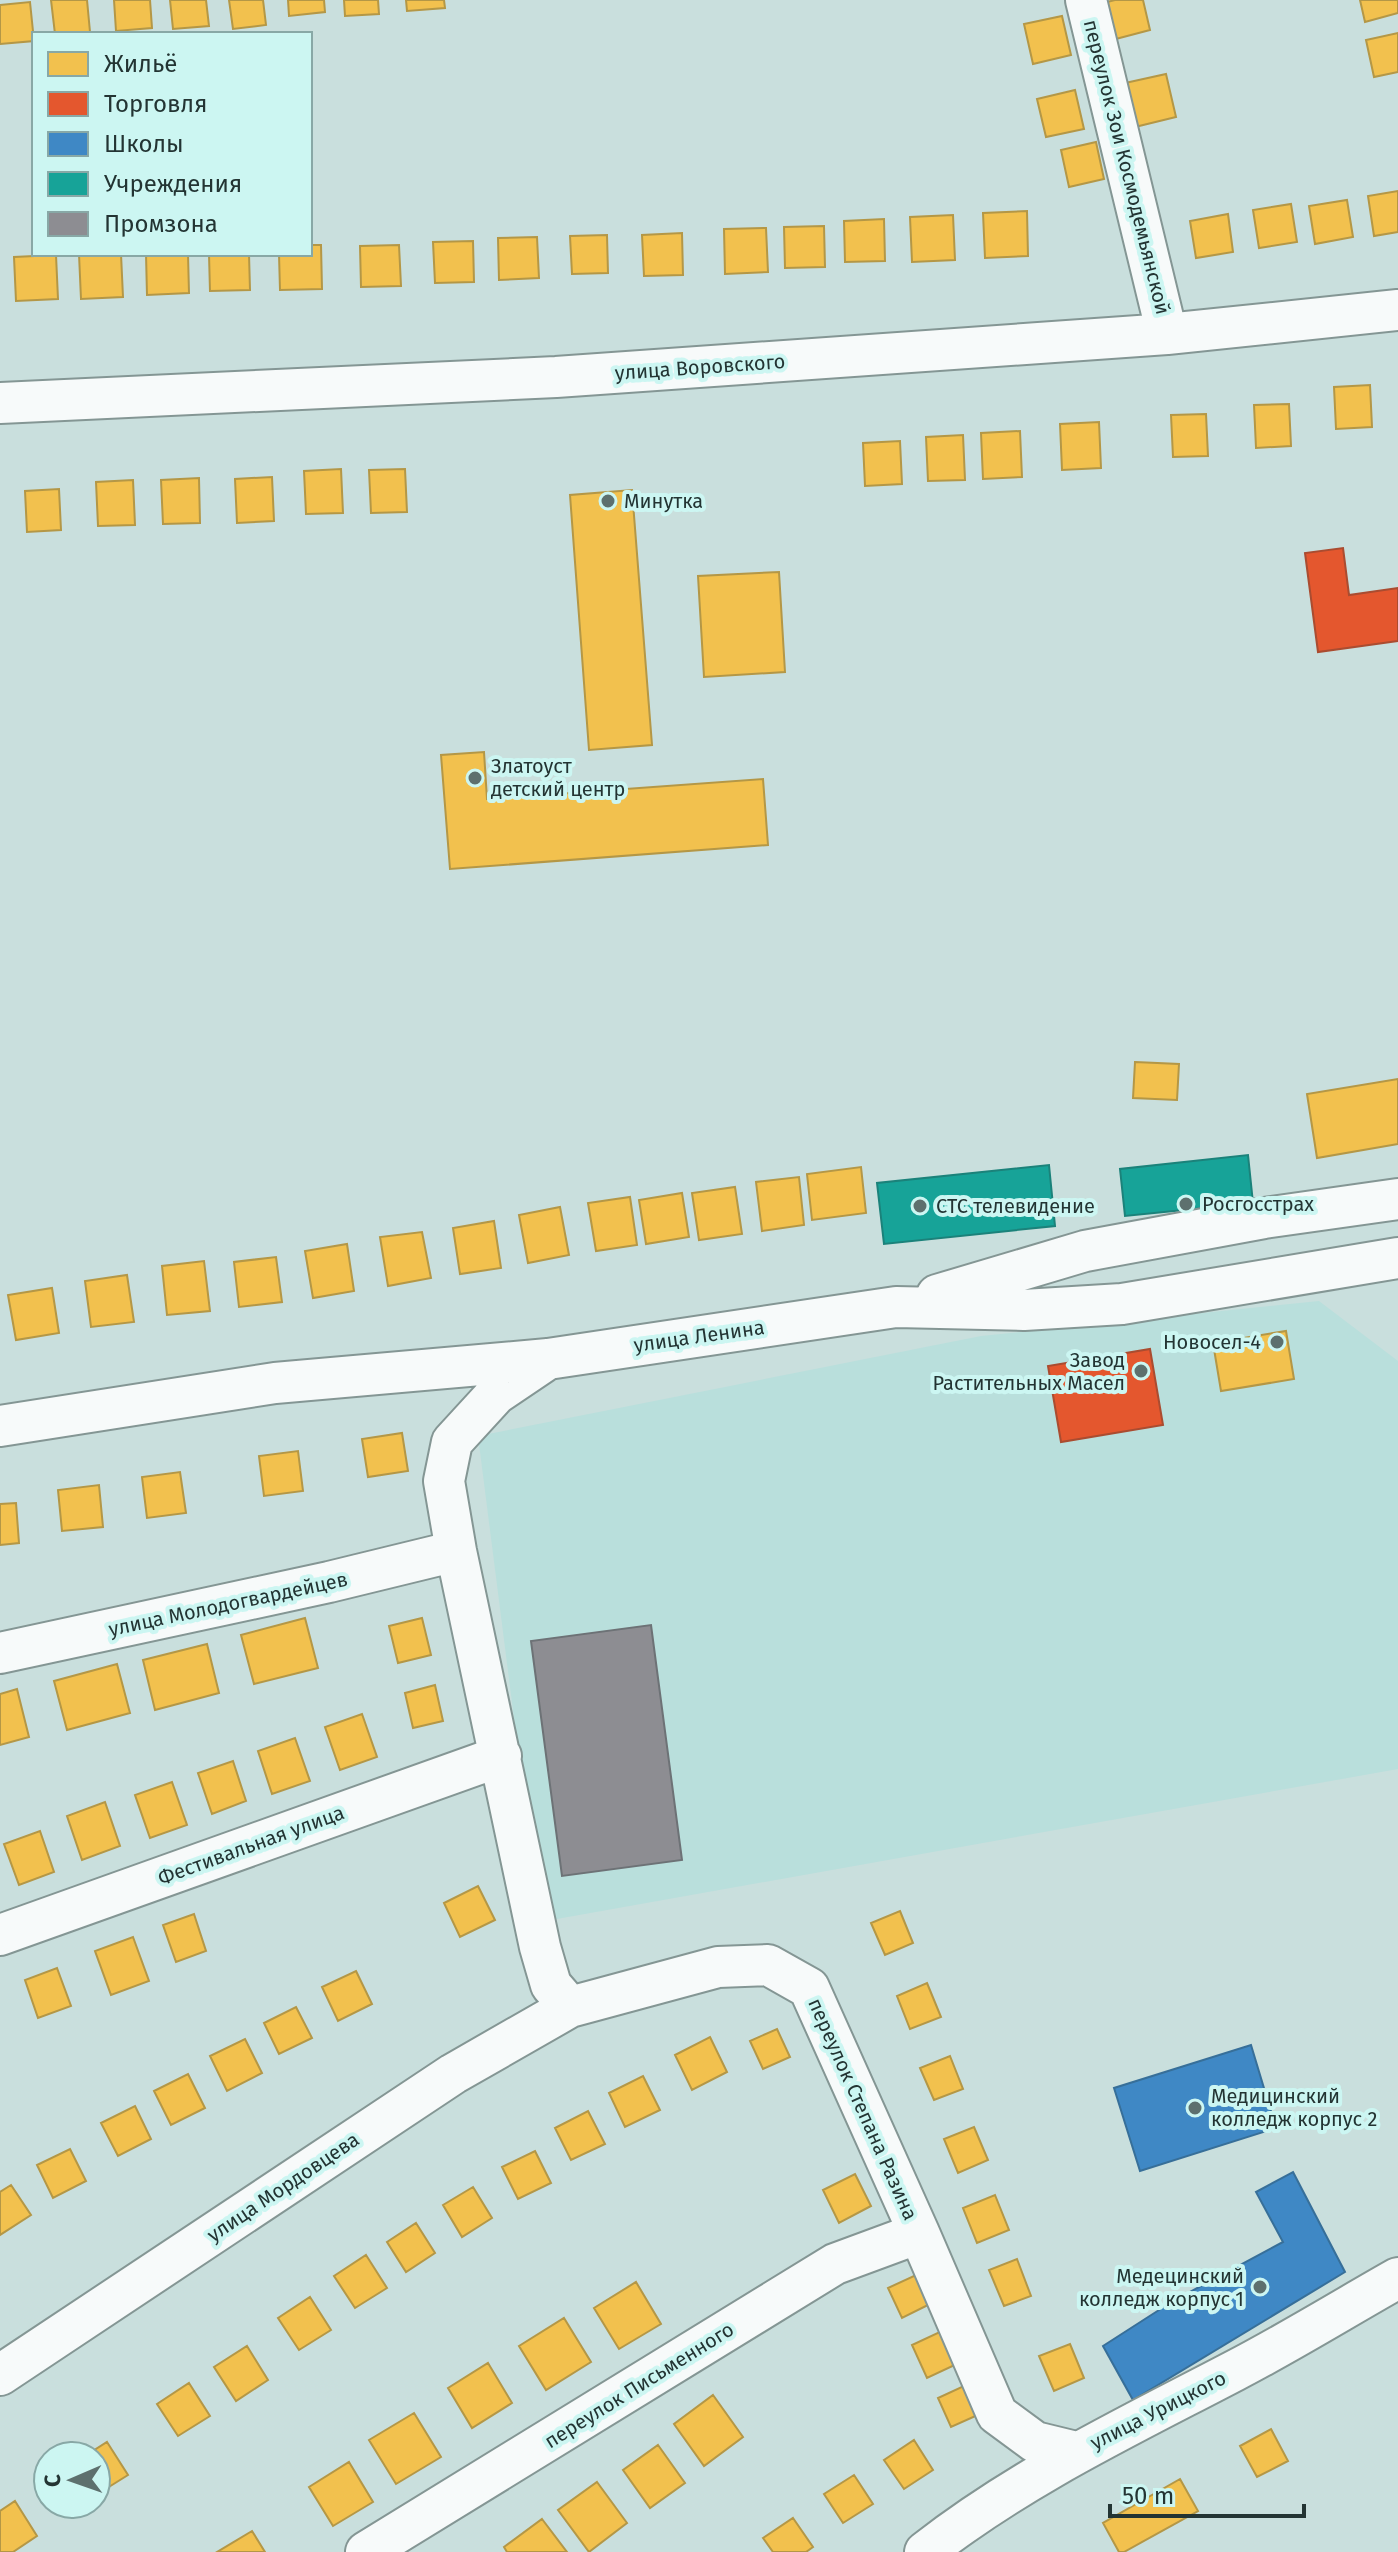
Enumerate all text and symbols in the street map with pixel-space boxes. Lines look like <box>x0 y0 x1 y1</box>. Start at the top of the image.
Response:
street label: переулок Зои Космодемьянской <box>1079 17 1175 317</box>
legend <box>32 32 312 256</box>
text: Жильё <box>104 50 177 78</box>
text: Торговля <box>104 90 207 118</box>
text: Школы <box>104 130 184 158</box>
text: Учреждения <box>104 170 242 198</box>
text: Промзона <box>104 210 218 238</box>
street label: улица Воровского <box>614 349 786 385</box>
place label: Минутка <box>624 489 703 513</box>
marker: Минутка <box>599 492 617 510</box>
place label: Златоуст детский центр <box>491 754 625 801</box>
marker: Златоуст детский центр <box>466 769 484 787</box>
place label: Росгосстрах <box>1202 1192 1314 1216</box>
place label: СТС телевидение <box>936 1194 1095 1218</box>
marker: Росгосстрах <box>1177 1195 1195 1213</box>
marker: СТС телевидение <box>911 1197 929 1215</box>
street label: улица Ленина <box>632 1315 766 1357</box>
place label: Новосел-4 <box>1163 1330 1261 1354</box>
marker: Новосел-4 <box>1268 1333 1286 1351</box>
place label: Завод Растительных Масел <box>933 1348 1125 1395</box>
marker: Завод Растительных Масел <box>1132 1362 1150 1380</box>
street label: улица Молодогвардейцев <box>106 1567 350 1641</box>
street label: Фестивальная улица <box>155 1800 347 1890</box>
street label: переулок Степана Разина <box>803 1994 923 2224</box>
place label: Медицинский колледж корпус 2 <box>1211 2084 1377 2131</box>
marker: Медицинский колледж корпус 2 <box>1186 2099 1204 2117</box>
street label: улица Мордовцева <box>202 2127 364 2247</box>
place label: Медецинский колледж корпус 1 <box>1079 2264 1244 2311</box>
marker: Медецинский колледж корпус 1 <box>1251 2278 1269 2296</box>
street label: переулок Письменного <box>540 2317 738 2453</box>
street label: улица Урицкого <box>1086 2365 1230 2455</box>
north arrow <box>32 2440 112 2520</box>
scale bar <box>1110 2468 1304 2518</box>
text: С <box>39 2474 66 2487</box>
text: 50 m <box>1122 2482 1174 2510</box>

